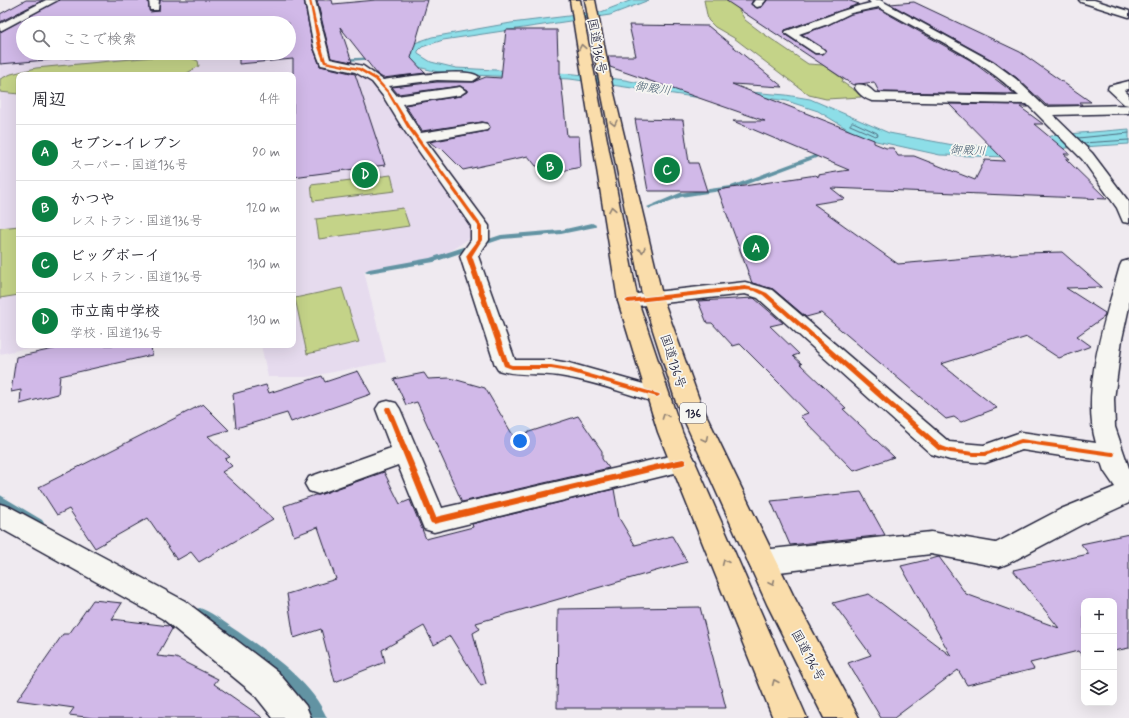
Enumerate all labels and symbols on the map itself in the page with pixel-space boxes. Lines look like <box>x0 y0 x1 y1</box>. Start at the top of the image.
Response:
street label: 国道136号 <box>583 17 610 76</box>
one-way arrow <box>578 44 587 50</box>
water label: 御殿川 <box>634 79 672 99</box>
one-way arrow <box>609 119 618 126</box>
water label: 御殿川 <box>950 142 986 160</box>
pin: B <box>537 152 563 182</box>
pin: C <box>654 155 680 185</box>
pin: D <box>352 160 378 190</box>
one-way arrow <box>608 206 616 212</box>
pin: A <box>743 233 769 263</box>
one-way arrow <box>638 247 646 253</box>
street label: 国道136号 <box>656 332 689 391</box>
road number: 136 <box>680 403 706 423</box>
one-way arrow <box>661 413 669 420</box>
your location <box>510 431 530 451</box>
one-way arrow <box>700 435 708 443</box>
one-way arrow <box>721 559 729 566</box>
one-way arrow <box>767 578 775 586</box>
street label: 国道136号 <box>787 627 828 685</box>
one-way arrow <box>771 679 779 686</box>

